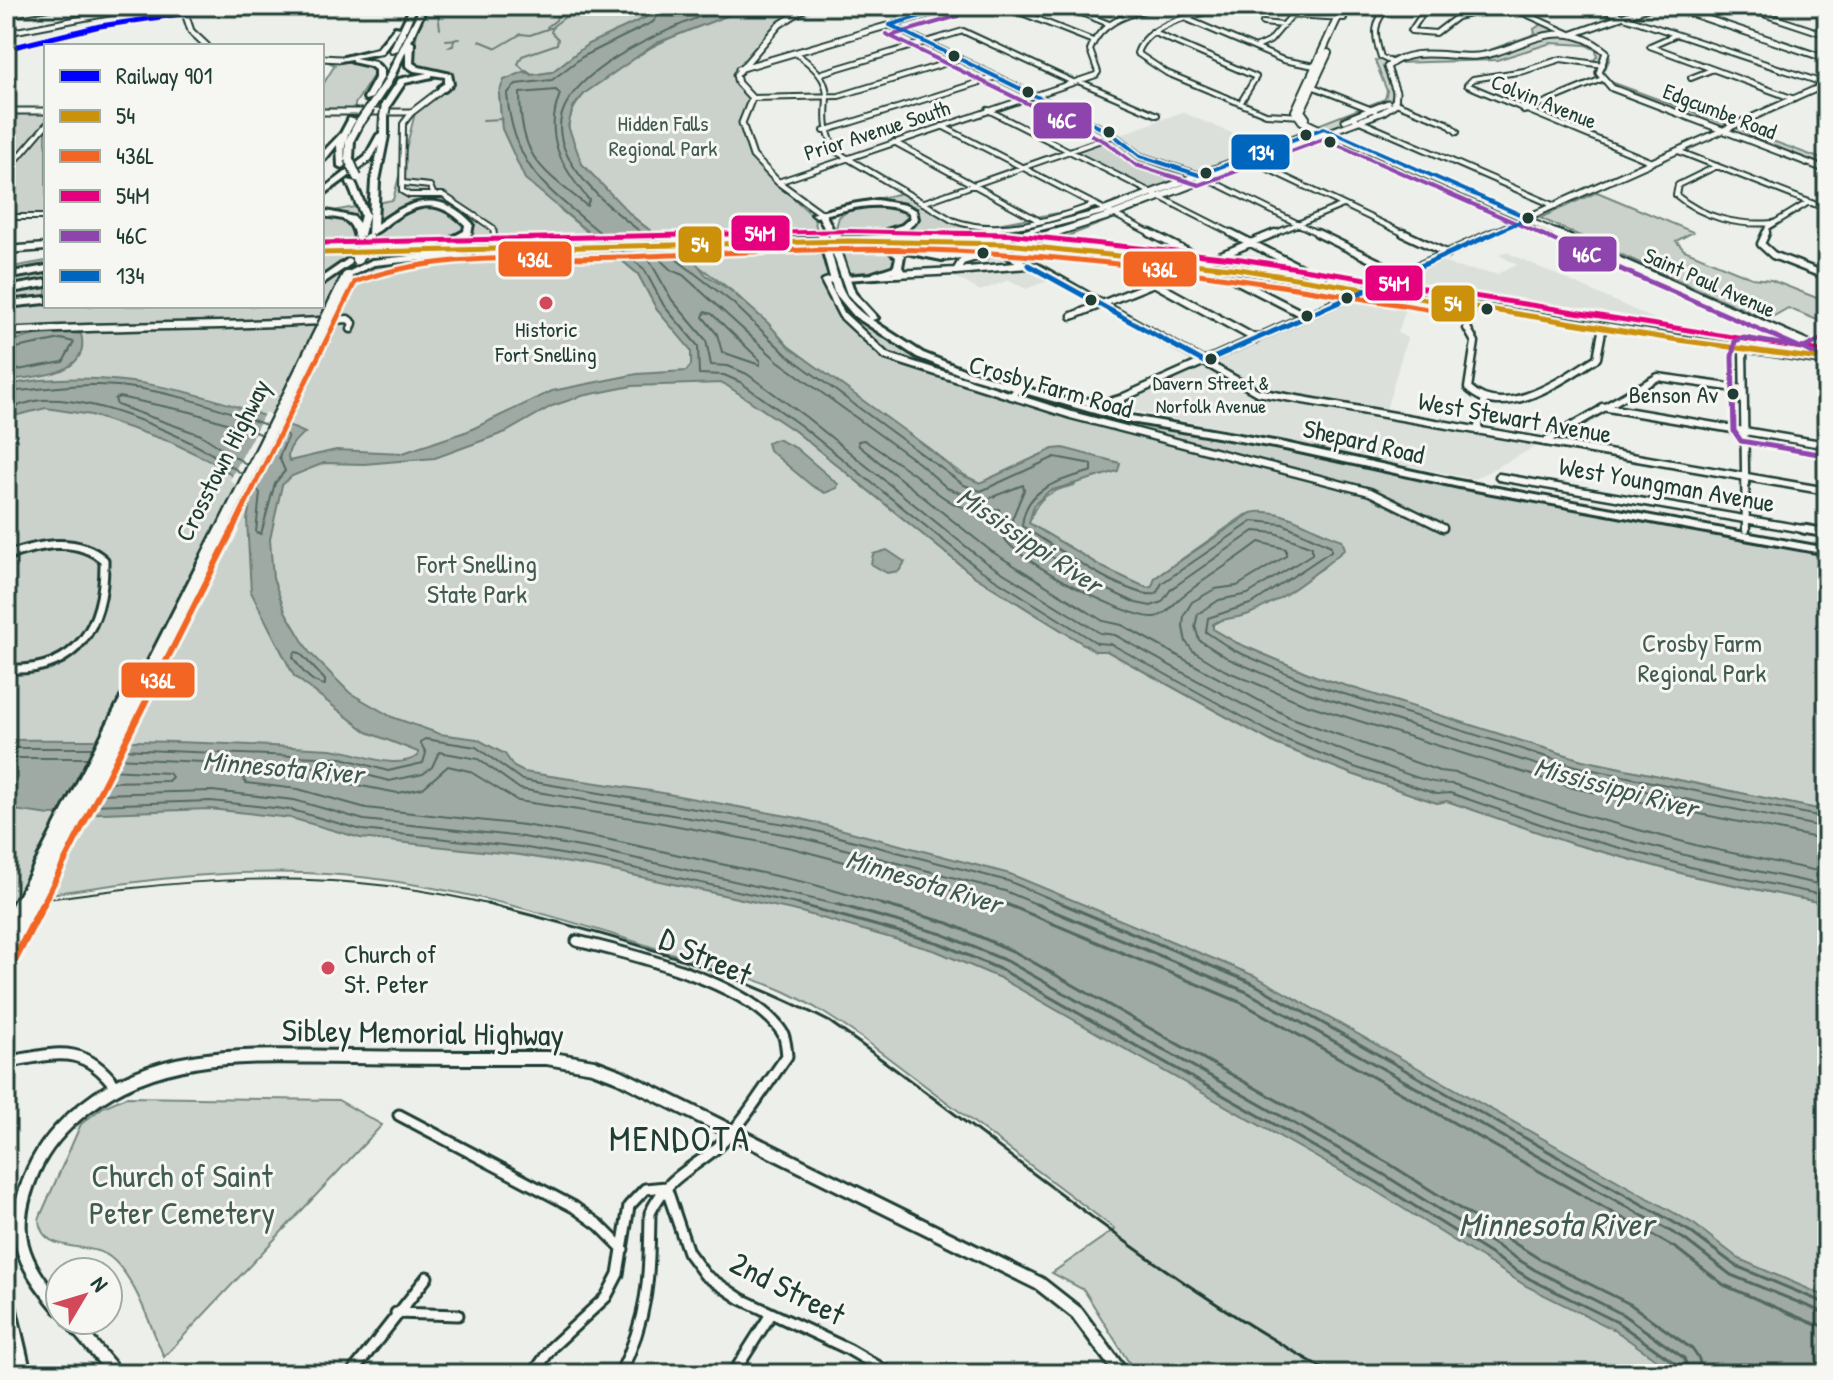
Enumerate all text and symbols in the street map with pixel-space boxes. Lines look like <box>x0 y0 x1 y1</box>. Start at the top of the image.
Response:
legend <box>44 44 324 308</box>
unlabelled marker <box>946 48 962 64</box>
text: Railway 901 <box>116 59 213 91</box>
street label: Colvin Avenue <box>1487 66 1601 136</box>
street label: Edgcumbe Road <box>1659 76 1781 147</box>
unlabelled marker <box>1020 84 1036 100</box>
street label: Prior Avenue South <box>800 92 954 168</box>
text: 54 <box>116 99 135 131</box>
line badge: 46C <box>1032 101 1093 140</box>
text: 46C <box>1047 105 1077 135</box>
park label: Hidden Falls Regional Park <box>609 108 717 163</box>
unlabelled marker <box>1101 124 1117 140</box>
unlabelled marker <box>1298 127 1314 143</box>
line badge: 134 <box>1230 133 1291 171</box>
unlabelled marker <box>1322 134 1338 150</box>
text: 134 <box>1248 137 1274 167</box>
text: 436L <box>116 139 154 171</box>
unlabelled marker <box>1198 165 1214 181</box>
text: 54M <box>116 179 149 211</box>
unlabelled marker <box>1520 210 1536 226</box>
line badge: 54M <box>730 214 791 252</box>
text: 54M <box>745 218 775 248</box>
text: 46C <box>116 219 148 251</box>
line badge: 54 <box>677 225 723 264</box>
text: 54 <box>691 229 709 259</box>
line badge: 46C <box>1557 235 1618 273</box>
text: 46C <box>1572 239 1602 269</box>
line badge: 436L <box>497 240 573 278</box>
street label: Saint Paul Avenue <box>1640 240 1781 324</box>
text: 436L <box>517 244 553 274</box>
unlabelled marker <box>975 245 991 261</box>
line badge: 436L <box>1122 250 1198 288</box>
text: 436L <box>1142 254 1178 284</box>
text: 134 <box>116 259 144 291</box>
line badge: 54M <box>1364 264 1424 302</box>
text: 54M <box>1379 268 1409 298</box>
line badge: 54 <box>1430 284 1476 323</box>
text: 54 <box>1444 288 1462 318</box>
unlabelled marker <box>1339 290 1355 306</box>
unlabelled marker <box>1083 292 1099 308</box>
marker: Historic Fort Snelling <box>537 294 555 312</box>
unlabelled marker <box>1479 301 1495 317</box>
unlabelled marker <box>1299 308 1315 324</box>
place label: Historic Fort Snelling <box>494 314 597 369</box>
street label: Crosby Farm Road <box>965 346 1137 426</box>
marker: Davern Street & Norfolk Avenue <box>1203 351 1219 367</box>
place label: Davern Street & Norfolk Avenue <box>1153 369 1269 419</box>
street label: Crosstown Highway <box>166 373 278 547</box>
place label: Benson Av <box>1629 378 1718 410</box>
street label: West Stewart Avenue <box>1416 383 1614 451</box>
marker: Benson Av <box>1725 386 1741 402</box>
street label: Shepard Road <box>1300 410 1428 472</box>
street label: West Youngman Avenue <box>1556 448 1778 520</box>
water label: Mississippi River <box>950 477 1113 604</box>
park label: Fort Snelling State Park <box>416 546 537 611</box>
park label: Crosby Farm Regional Park <box>1638 625 1766 690</box>
line badge: 436L <box>120 661 196 699</box>
text: 436L <box>140 665 176 695</box>
water label: Minnesota River <box>201 741 368 793</box>
water label: Mississippi River <box>1530 747 1705 828</box>
water label: Minnesota River <box>842 839 1009 924</box>
street label: D Street <box>653 917 760 996</box>
place label: Church of St. Peter <box>344 936 437 1001</box>
marker: Church of St. Peter <box>319 959 337 977</box>
street label: Sibley Memorial Highway <box>282 1008 564 1056</box>
district label: MENDOTA <box>609 1113 751 1162</box>
park label: Church of Saint Peter Cemetery <box>89 1154 275 1234</box>
water label: Minnesota River <box>1458 1201 1657 1247</box>
street label: 2nd Street <box>723 1241 854 1336</box>
north arrow <box>44 1256 124 1336</box>
text: N <box>84 1270 115 1298</box>

